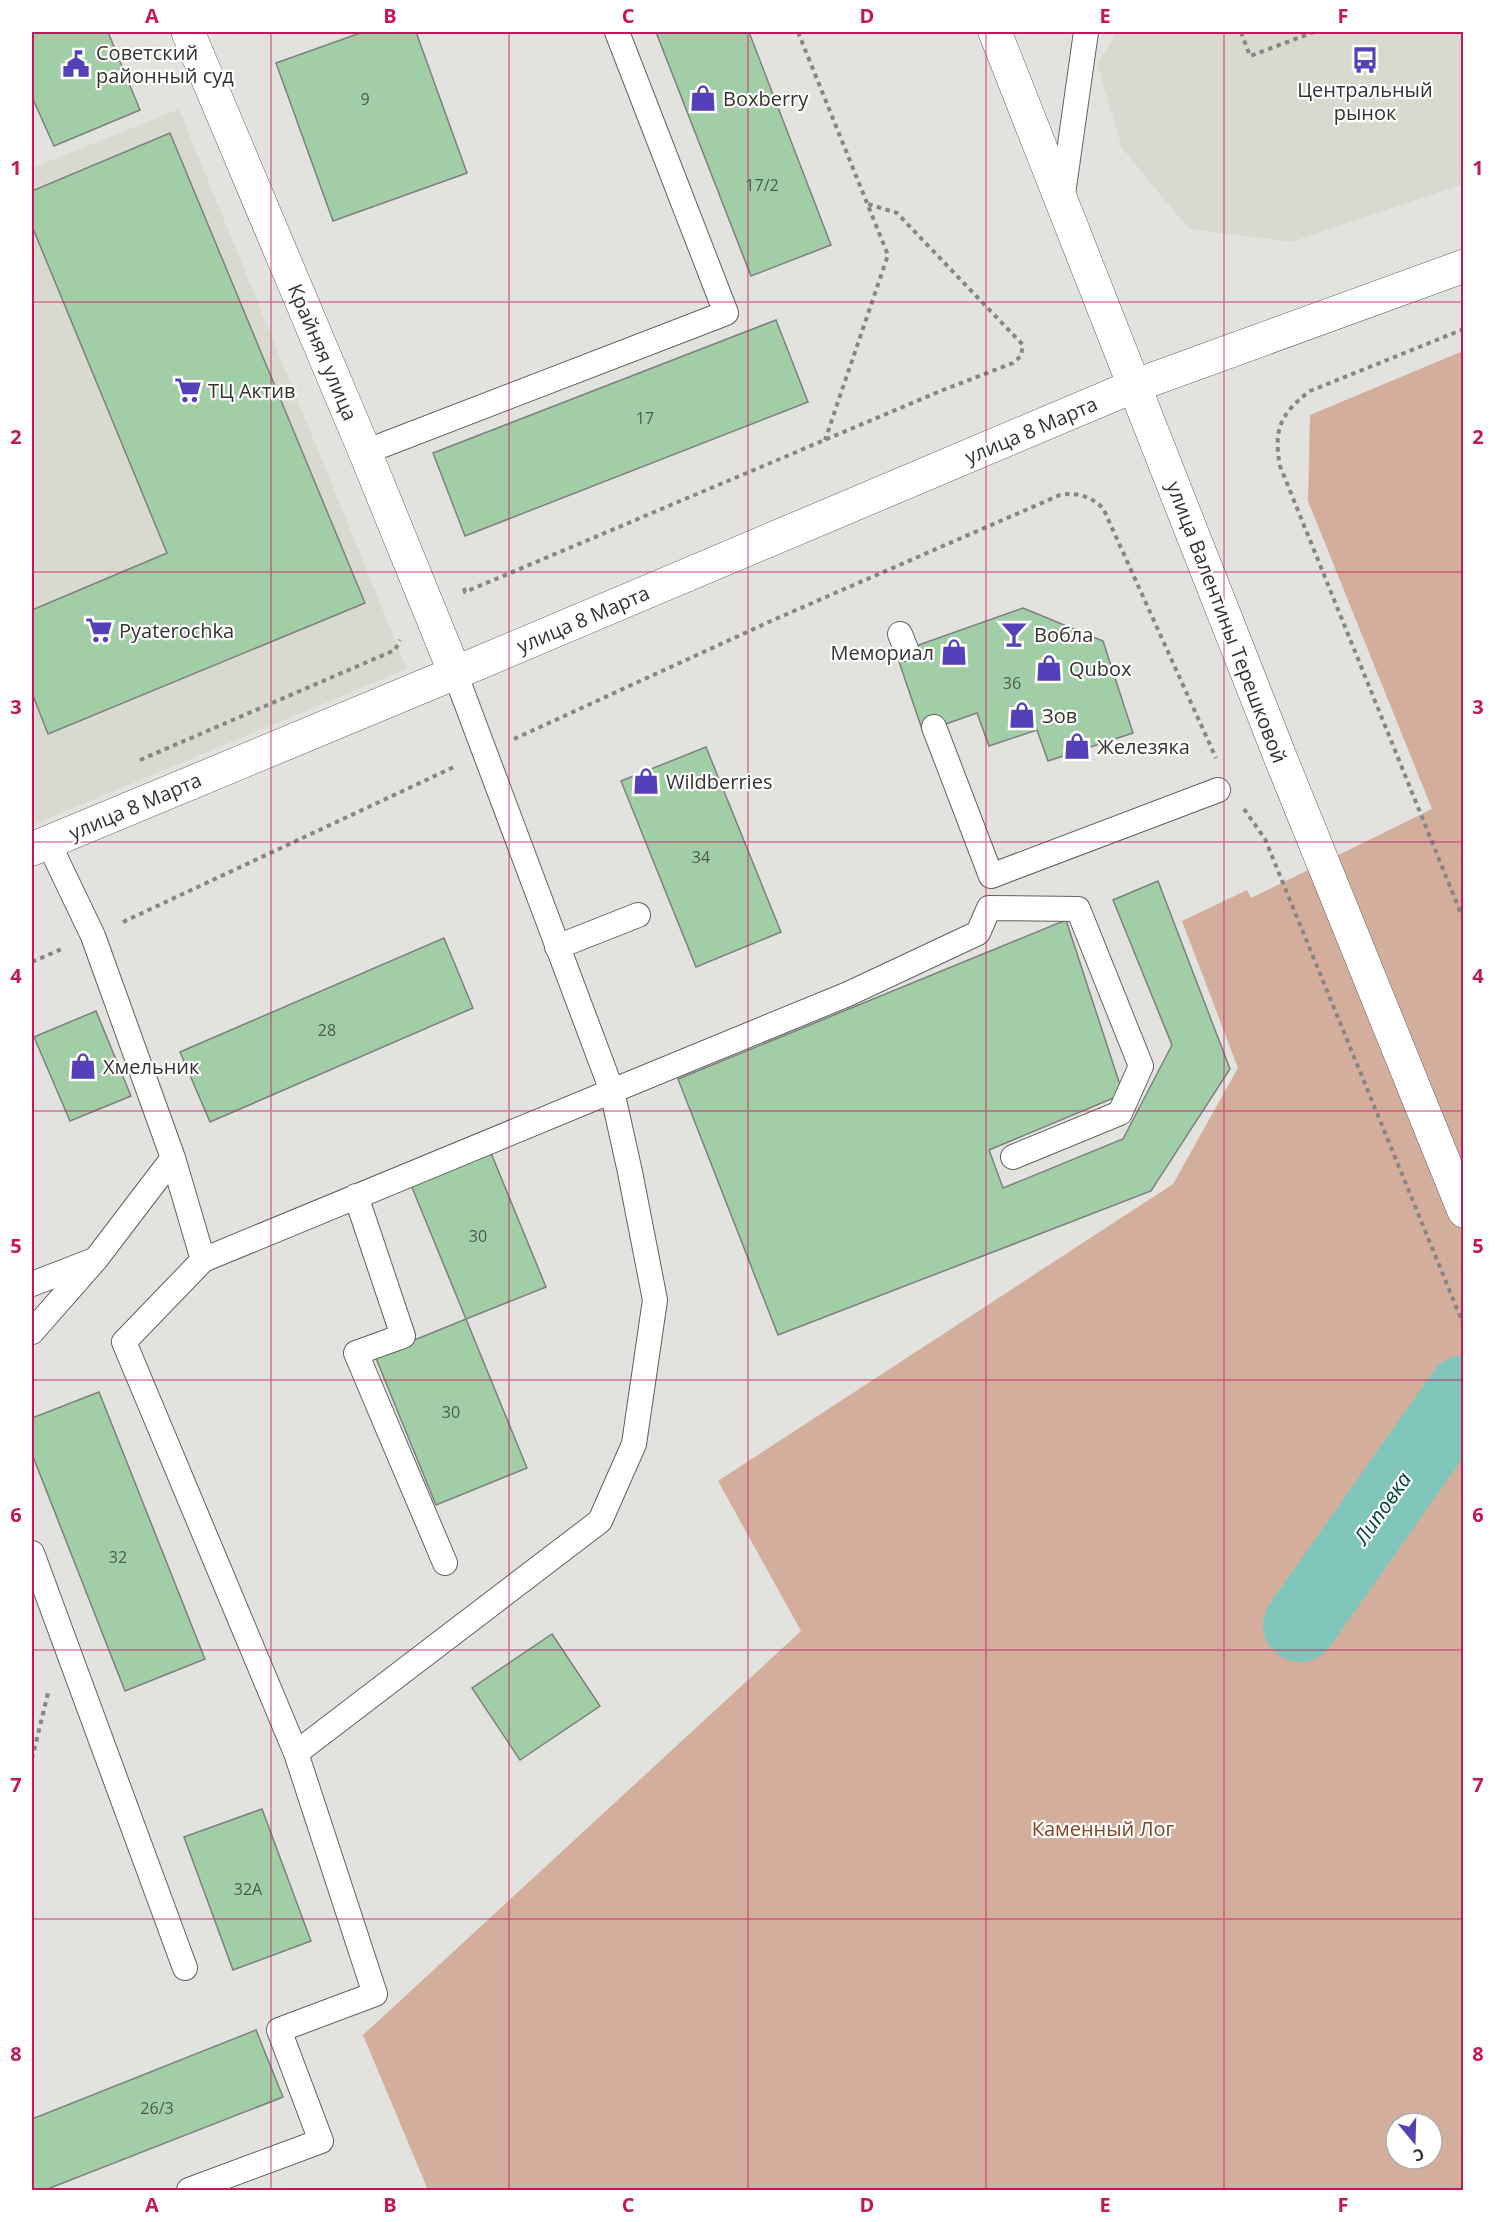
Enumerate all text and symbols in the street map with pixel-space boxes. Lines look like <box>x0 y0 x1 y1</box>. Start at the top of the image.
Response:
text: A <box>145 2 159 29</box>
text: B <box>383 2 397 29</box>
text: C <box>622 2 635 29</box>
text: D <box>860 2 874 29</box>
text: E <box>1099 2 1111 29</box>
text: F <box>1338 2 1348 29</box>
place label: Советский районный суд <box>96 39 234 89</box>
bus stop icon: Центральный рынок <box>1350 45 1380 75</box>
public building icon: Советский районный суд <box>61 49 91 79</box>
place label: Центральный рынок <box>1297 76 1433 126</box>
shop icon: Boxberry <box>688 83 718 113</box>
place label: Boxberry <box>723 85 809 112</box>
house number: 9 <box>360 88 370 110</box>
text: 1 <box>10 154 22 181</box>
text: 1 <box>1472 154 1484 181</box>
house number: 17/2 <box>745 174 779 196</box>
street label: Крайняя улица <box>282 279 364 425</box>
supermarket icon: ТЦ Актив <box>173 375 203 405</box>
place label: ТЦ Актив <box>208 377 296 404</box>
street label: улица 8 Марта <box>961 390 1101 470</box>
house number: 17 <box>636 407 654 429</box>
text: 2 <box>10 423 22 450</box>
text: 2 <box>1472 423 1484 450</box>
street label: улица Валентины Терешковой <box>1161 477 1293 767</box>
street label: улица 8 Марта <box>513 579 653 659</box>
supermarket icon: Pyaterochka <box>84 615 114 645</box>
place label: Pyaterochka <box>119 617 234 644</box>
bar icon: Вобла <box>999 619 1029 649</box>
place label: Вобла <box>1034 621 1093 648</box>
shop icon: Мемориал <box>939 637 969 667</box>
place label: Мемориал <box>831 639 934 666</box>
shop icon: Qubox <box>1034 653 1064 683</box>
place label: Qubox <box>1069 655 1132 682</box>
house number: 36 <box>1003 672 1021 694</box>
text: 3 <box>10 693 22 720</box>
text: 3 <box>1472 693 1484 720</box>
shop icon: Зов <box>1007 700 1037 730</box>
place label: Зов <box>1042 702 1077 729</box>
shop icon: Железяка <box>1062 731 1092 761</box>
place label: Железяка <box>1097 733 1190 760</box>
street label: улица 8 Марта <box>65 766 205 846</box>
shop icon: Wildberries <box>631 766 661 796</box>
place label: Wildberries <box>666 768 772 795</box>
house number: 34 <box>692 846 710 868</box>
text: 4 <box>10 962 22 989</box>
text: 4 <box>1472 962 1484 989</box>
house number: 28 <box>318 1019 336 1041</box>
shop icon: Хмельник <box>68 1051 98 1081</box>
place label: Хмельник <box>103 1053 200 1080</box>
house number: 30 <box>469 1225 487 1247</box>
text: 5 <box>10 1232 22 1259</box>
text: 5 <box>1472 1232 1484 1259</box>
house number: 30 <box>442 1401 460 1423</box>
water label: Липовка <box>1346 1466 1417 1551</box>
text: 6 <box>10 1501 22 1528</box>
text: 6 <box>1472 1501 1484 1528</box>
house number: 32 <box>109 1546 127 1568</box>
text: 7 <box>10 1771 22 1798</box>
text: 7 <box>1472 1771 1484 1798</box>
park label: Каменный Лог <box>1032 1815 1175 1842</box>
house number: 32А <box>234 1878 263 1900</box>
text: 8 <box>10 2040 22 2067</box>
text: 8 <box>1472 2040 1484 2067</box>
house number: 26/3 <box>140 2097 174 2119</box>
north arrow <box>1384 2111 1444 2171</box>
text: С <box>1410 2143 1427 2167</box>
text: A <box>145 2191 159 2218</box>
text: B <box>383 2191 397 2218</box>
text: C <box>622 2191 635 2218</box>
text: D <box>860 2191 874 2218</box>
text: E <box>1099 2191 1111 2218</box>
text: F <box>1338 2191 1348 2218</box>

